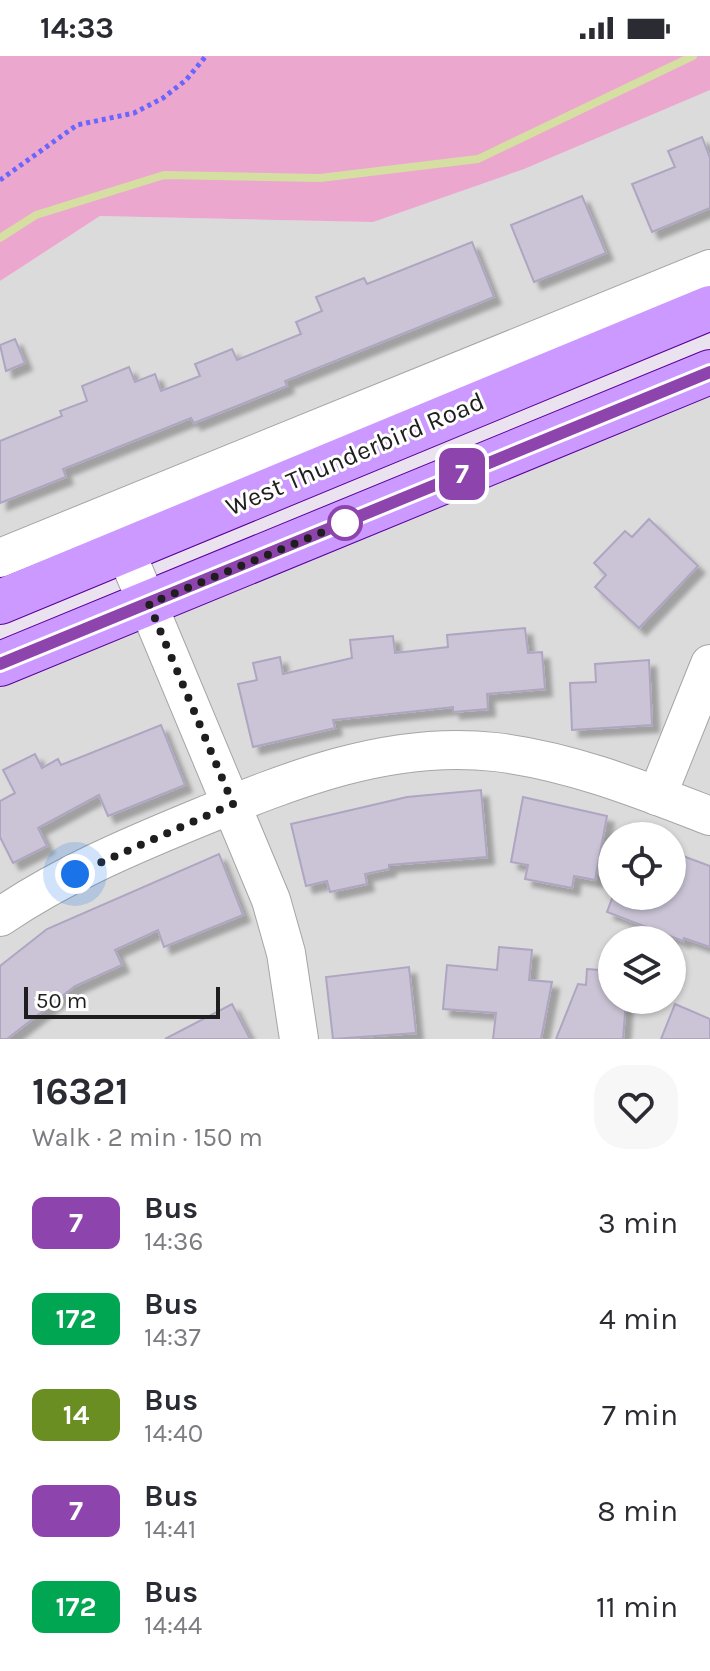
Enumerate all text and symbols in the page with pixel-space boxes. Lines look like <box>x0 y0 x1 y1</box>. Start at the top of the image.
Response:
text: 14:33 <box>40 10 114 46</box>
street label: West Thunderbird Road <box>221 385 489 523</box>
line badge: 7 <box>436 448 488 500</box>
text: 7 <box>455 457 469 490</box>
unlabelled marker <box>328 506 362 540</box>
map controls <box>598 822 686 1014</box>
button: locate <box>598 822 686 910</box>
your location <box>55 854 95 894</box>
button: layers <box>598 926 686 1014</box>
scale bar <box>24 983 220 1019</box>
text: 50 m <box>36 988 87 1014</box>
button: heart <box>594 1065 678 1149</box>
text: 16321 <box>32 1069 129 1114</box>
text: Walk · 2 min · 150 m <box>32 1122 263 1153</box>
text: Bus <box>144 1190 198 1226</box>
text: 3 min <box>598 1205 678 1241</box>
text: 7 <box>69 1206 83 1239</box>
text: 14:36 <box>144 1226 203 1257</box>
text: Bus <box>144 1286 198 1322</box>
text: 4 min <box>599 1301 678 1337</box>
text: 172 <box>56 1302 96 1335</box>
text: 14:37 <box>144 1322 201 1353</box>
text: Bus <box>144 1382 198 1418</box>
text: 7 min <box>602 1397 678 1433</box>
text: 14 <box>63 1398 89 1431</box>
text: 14:40 <box>144 1418 203 1449</box>
text: Bus <box>144 1478 198 1514</box>
text: 8 min <box>597 1493 678 1529</box>
text: 7 <box>69 1494 83 1527</box>
text: 14:41 <box>144 1514 196 1545</box>
text: Bus <box>144 1574 198 1610</box>
text: 11 min <box>596 1589 678 1625</box>
text: 172 <box>56 1590 96 1623</box>
text: 14:44 <box>144 1610 202 1641</box>

